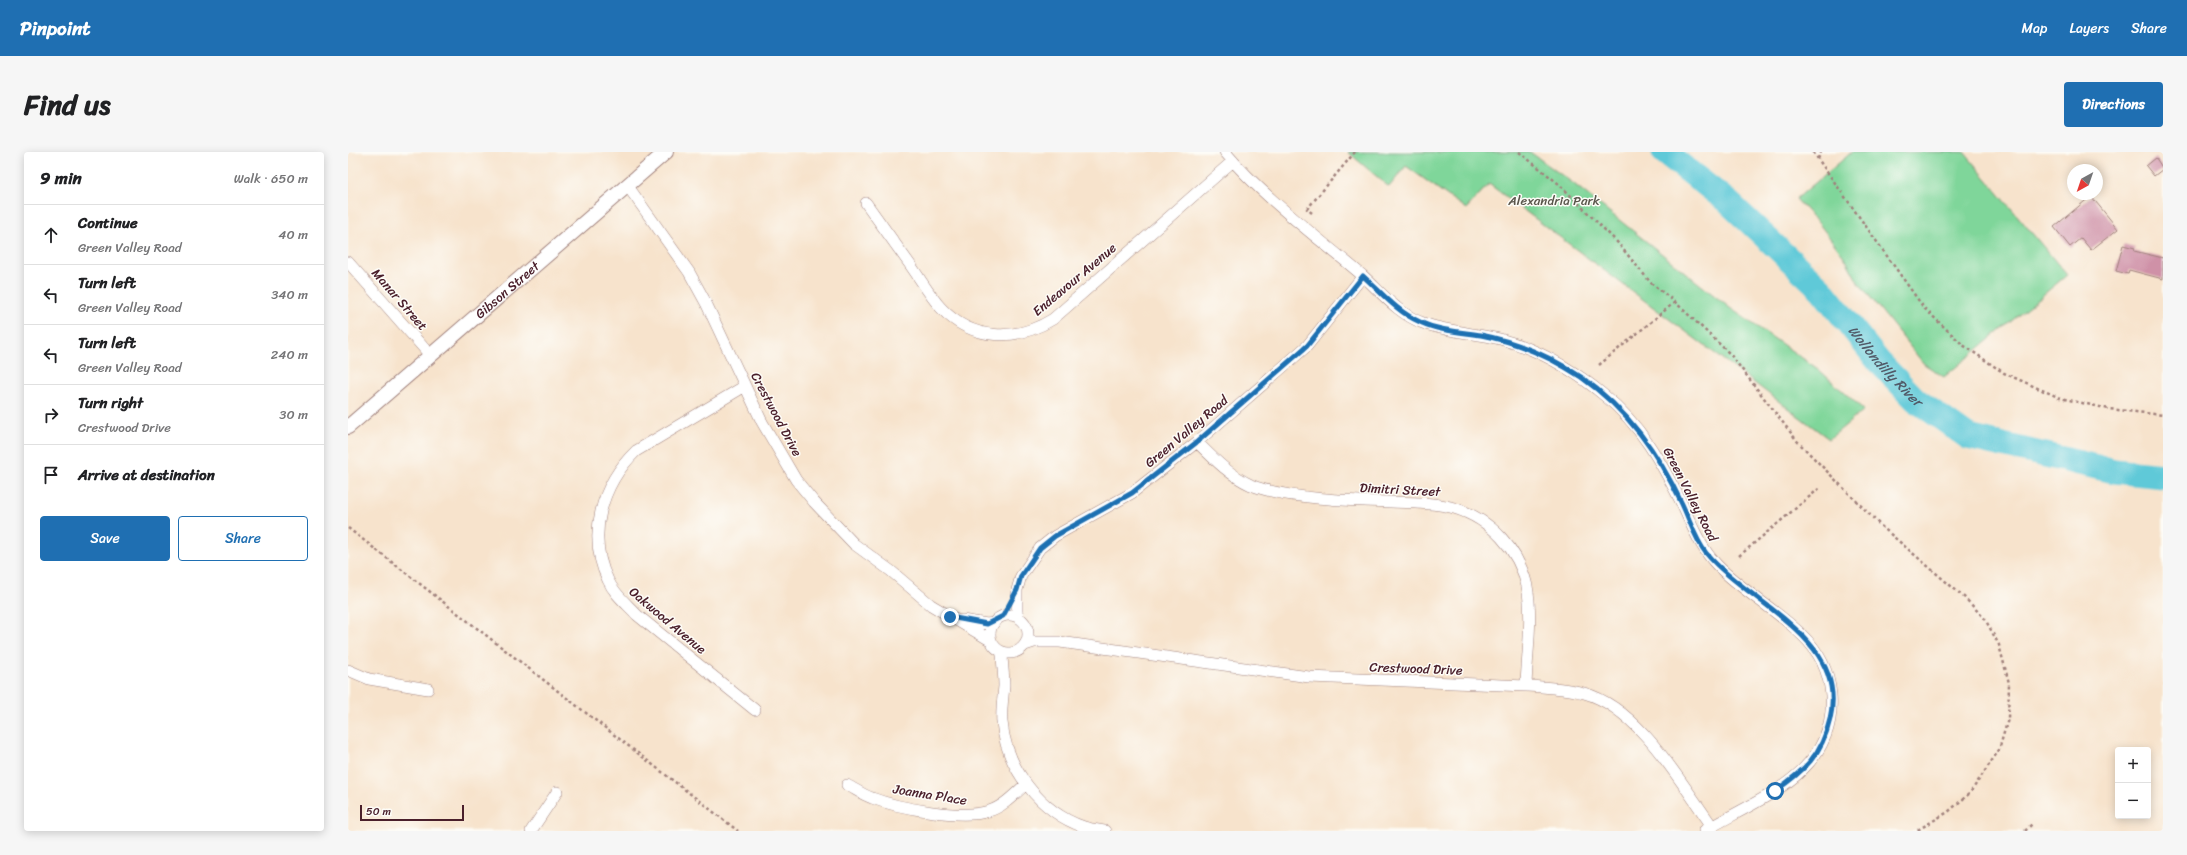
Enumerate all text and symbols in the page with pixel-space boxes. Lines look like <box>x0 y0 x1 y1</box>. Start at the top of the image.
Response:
text: Pinpoint <box>20 12 91 45</box>
text: Map <box>2022 16 2047 41</box>
text: Layers <box>2069 16 2109 41</box>
text: Share <box>2131 16 2167 41</box>
text: Find us <box>24 80 111 129</box>
button: Directions <box>2064 82 2163 127</box>
text: 9 min <box>40 163 82 193</box>
north arrow <box>2067 164 2103 200</box>
text: Walk · 650 m <box>234 167 308 190</box>
park label: Alexandria Park <box>1507 189 1600 212</box>
text: Continue <box>78 210 138 236</box>
text: 40 m <box>278 223 308 246</box>
icon: ahead <box>40 224 62 246</box>
text: Green Valley Road <box>78 236 182 259</box>
street label: Endeavour Avenue <box>1027 237 1122 322</box>
street label: Gibson Street <box>470 255 545 325</box>
street label: Manar Street <box>366 263 434 336</box>
text: Turn left <box>78 270 136 296</box>
text: 340 m <box>271 283 308 306</box>
icon: left <box>40 284 62 306</box>
text: Green Valley Road <box>78 296 182 319</box>
water label: Wollondilly River <box>1841 320 1929 415</box>
text: Turn left <box>78 330 136 356</box>
text: 240 m <box>271 343 308 366</box>
icon: left <box>40 344 62 366</box>
text: Green Valley Road <box>78 356 182 379</box>
street label: Crestwood Drive <box>745 368 809 461</box>
street label: Green Valley Road <box>1139 389 1234 473</box>
text: Turn right <box>78 390 143 416</box>
text: 30 m <box>279 403 308 426</box>
icon: right <box>40 404 62 426</box>
text: Crestwood Drive <box>78 416 171 439</box>
street label: Green Valley Road <box>1657 443 1725 547</box>
text: Arrive at destination <box>78 462 215 488</box>
icon: arrive <box>40 464 62 486</box>
street label: Dimitri Street <box>1359 476 1442 503</box>
button: Save <box>40 516 170 561</box>
button: Share <box>178 516 308 561</box>
street label: Oakwood Avenue <box>624 581 712 660</box>
route end <box>941 608 959 626</box>
street label: Crestwood Drive <box>1369 655 1463 682</box>
map controls <box>2115 747 2151 819</box>
button: + <box>2115 747 2151 783</box>
street label: Joanna Place <box>890 777 969 812</box>
route start <box>1766 782 1784 800</box>
button: − <box>2115 783 2151 819</box>
text: 50 m <box>366 802 391 821</box>
scale bar <box>360 803 464 822</box>

